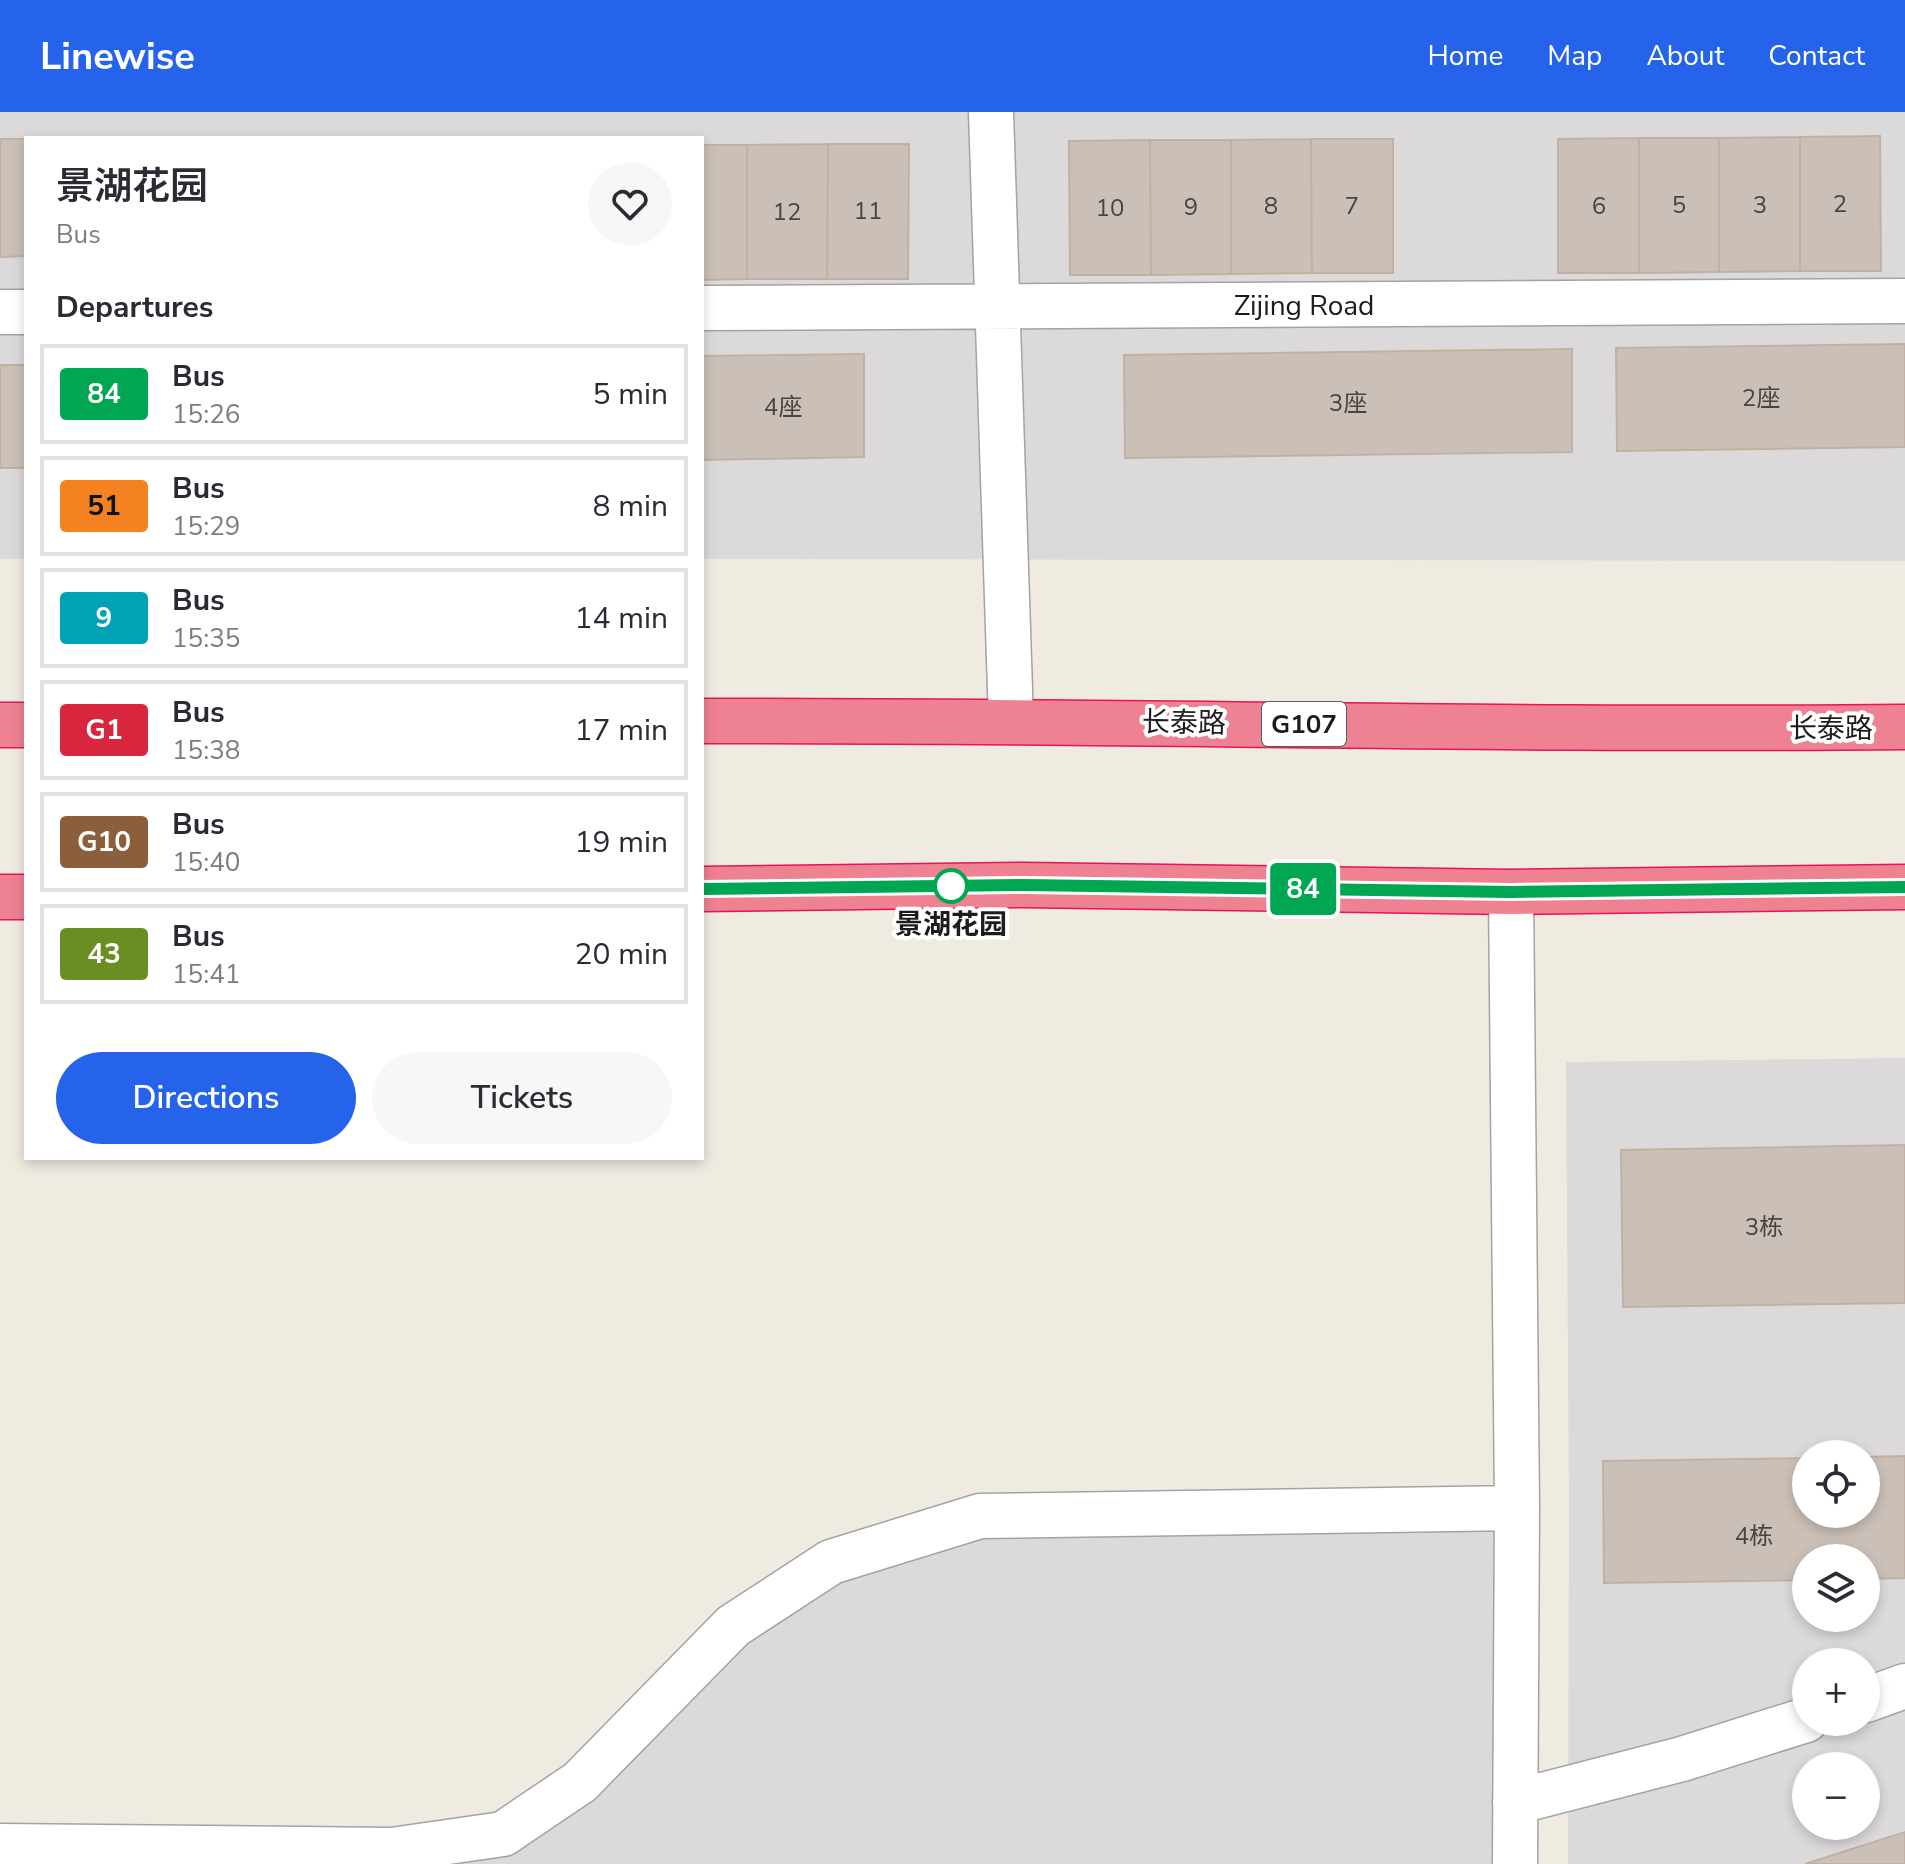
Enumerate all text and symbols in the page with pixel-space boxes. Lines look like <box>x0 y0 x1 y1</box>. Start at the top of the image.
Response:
text: Linewise <box>40 31 195 82</box>
text: Home <box>1428 37 1503 75</box>
text: Map <box>1547 37 1602 75</box>
text: About <box>1646 37 1724 75</box>
text: Contact <box>1768 37 1865 75</box>
text: 景湖花园 <box>56 161 208 212</box>
button: heart <box>588 162 672 246</box>
house number: 2 <box>1833 188 1847 220</box>
house number: 5 <box>1672 189 1686 221</box>
house number: 3 <box>1753 189 1767 221</box>
house number: 8 <box>1264 190 1278 222</box>
house number: 7 <box>1345 190 1359 222</box>
house number: 6 <box>1592 190 1606 222</box>
house number: 9 <box>1184 191 1198 223</box>
house number: 10 <box>1096 192 1124 224</box>
house number: 11 <box>854 195 882 227</box>
house number: 12 <box>773 196 801 228</box>
text: Bus <box>56 217 101 252</box>
text: Departures <box>56 287 213 328</box>
street label: Zijing Road <box>1234 287 1374 325</box>
text: Bus <box>172 356 225 397</box>
text: 5 min <box>593 374 668 415</box>
text: 84 <box>87 375 121 413</box>
house number: 2座 <box>1742 382 1780 414</box>
house number: 3座 <box>1329 387 1367 419</box>
house number: 4座 <box>764 391 802 423</box>
text: 15:26 <box>172 397 240 432</box>
text: Bus <box>172 468 225 509</box>
text: 8 min <box>593 486 668 527</box>
text: 51 <box>87 487 121 525</box>
text: 15:29 <box>172 509 240 544</box>
text: Bus <box>172 580 225 621</box>
text: 14 min <box>575 598 668 639</box>
text: 9 <box>96 599 112 637</box>
text: 15:35 <box>172 621 240 656</box>
text: Bus <box>172 692 225 733</box>
road number: G107 <box>1262 702 1346 746</box>
street label: 长泰路 <box>1142 703 1226 743</box>
text: 17 min <box>575 710 668 751</box>
street label: 长泰路 <box>1789 710 1873 748</box>
text: G1 <box>85 711 123 749</box>
text: 15:38 <box>172 733 240 768</box>
text: Bus <box>172 804 225 845</box>
text: 19 min <box>575 822 668 863</box>
text: G10 <box>77 823 131 861</box>
text: 15:40 <box>172 845 240 880</box>
line badge: 84 <box>1267 863 1339 915</box>
marker: 景湖花园 <box>934 869 968 903</box>
text: 84 <box>1286 870 1320 908</box>
place label: 景湖花园 <box>895 906 1007 944</box>
text: Bus <box>172 916 225 957</box>
text: 20 min <box>575 934 668 975</box>
text: 43 <box>87 935 121 973</box>
text: 15:41 <box>172 957 240 992</box>
button: Directions <box>56 1052 356 1144</box>
button: Tickets <box>372 1052 672 1144</box>
house number: 3栋 <box>1745 1211 1783 1243</box>
map controls <box>1792 1440 1880 1840</box>
button: locate <box>1792 1440 1880 1528</box>
house number: 4栋 <box>1735 1520 1773 1552</box>
button: layers <box>1792 1544 1880 1632</box>
button: + <box>1792 1648 1880 1736</box>
button: − <box>1792 1752 1880 1840</box>

